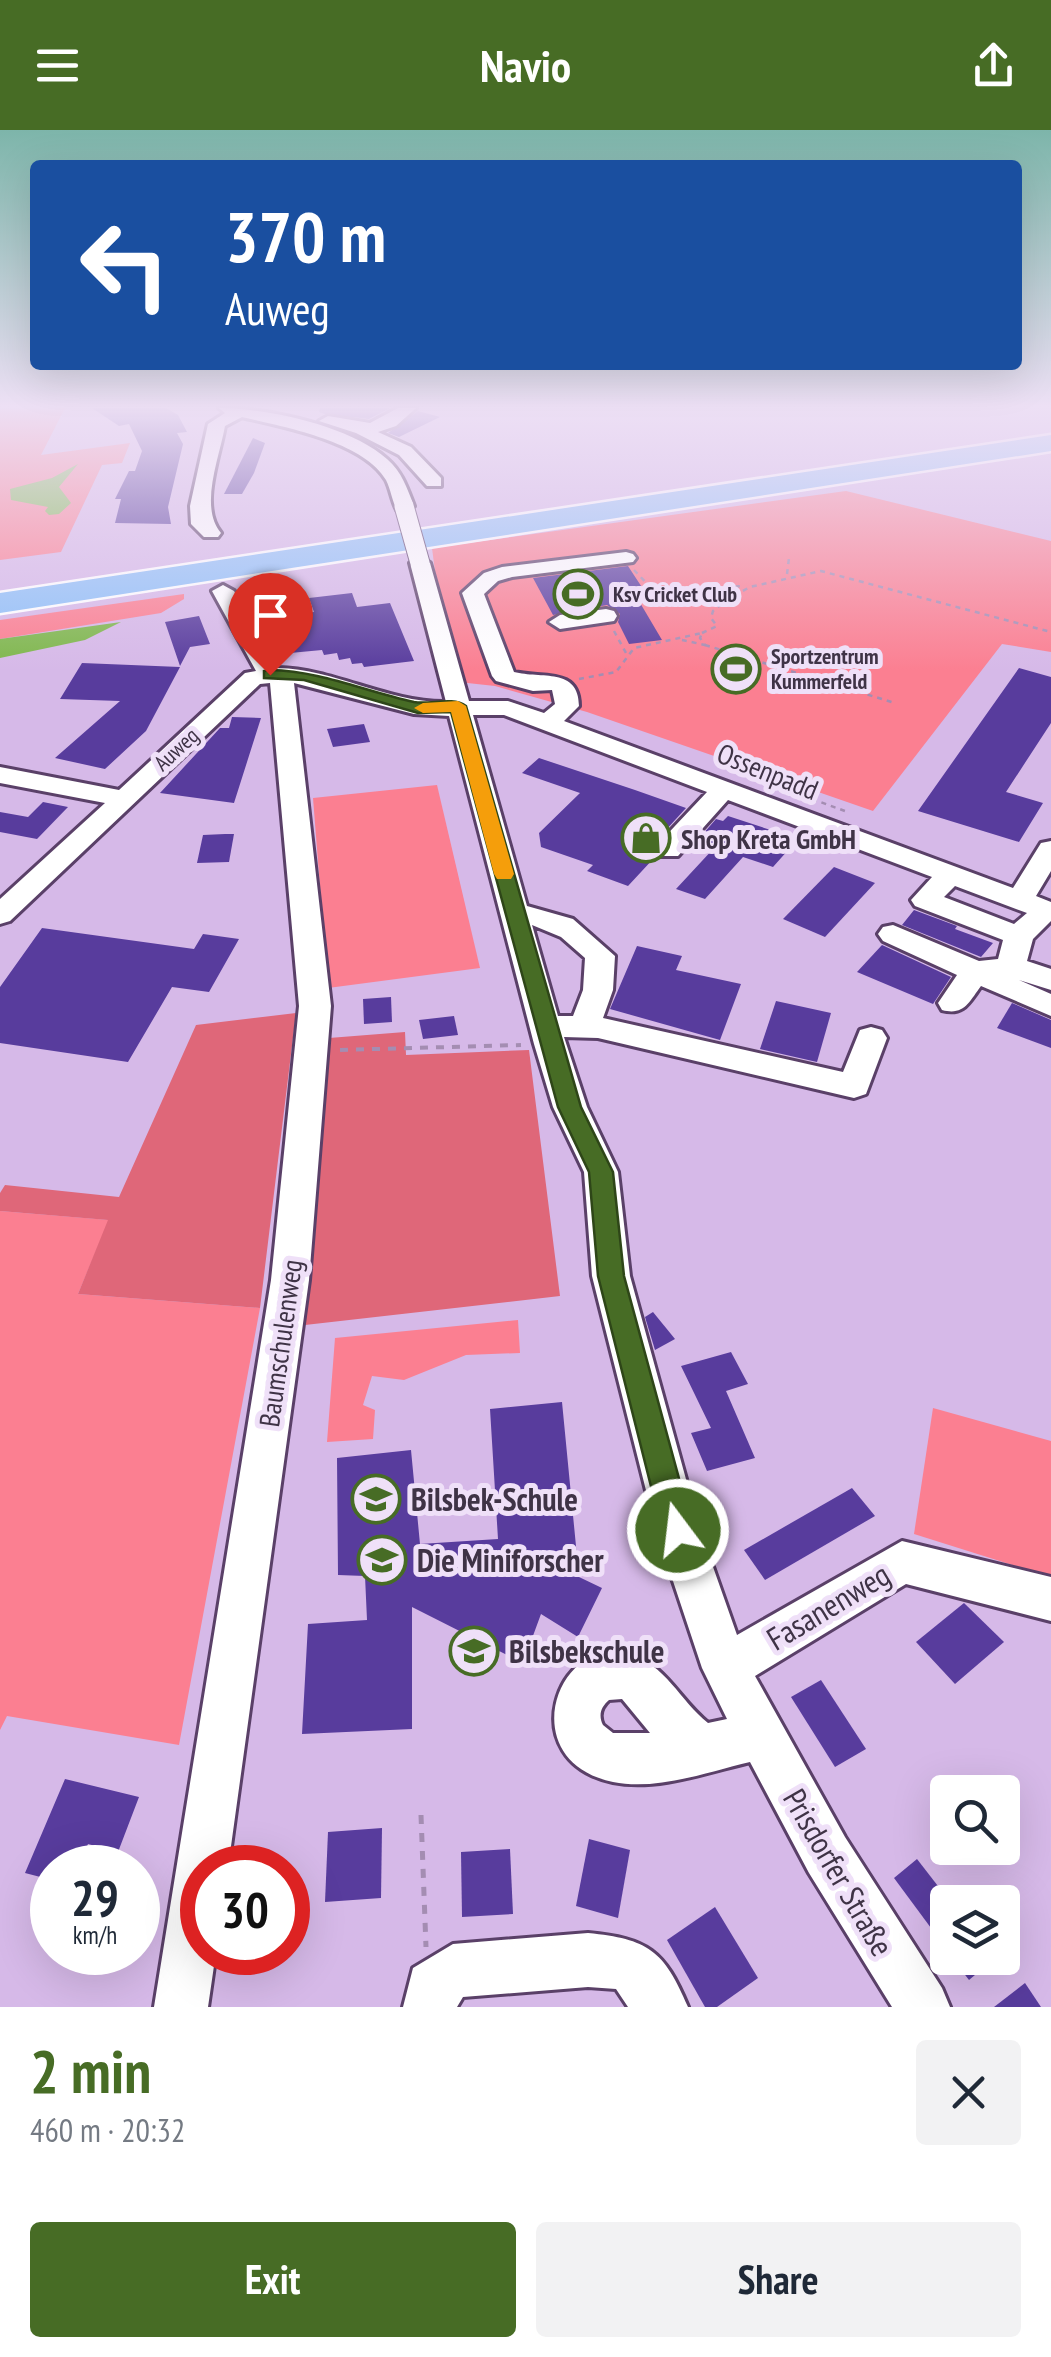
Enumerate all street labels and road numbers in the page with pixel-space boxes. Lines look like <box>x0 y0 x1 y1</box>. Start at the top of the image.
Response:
street label: Auweg <box>148 721 204 777</box>
street label: Ossenpadd <box>712 734 824 808</box>
street label: Baumschulenweg <box>250 1257 310 1429</box>
street label: Fasanenweg <box>759 1553 897 1659</box>
street label: Prisdorfer Straße <box>774 1781 904 1963</box>

